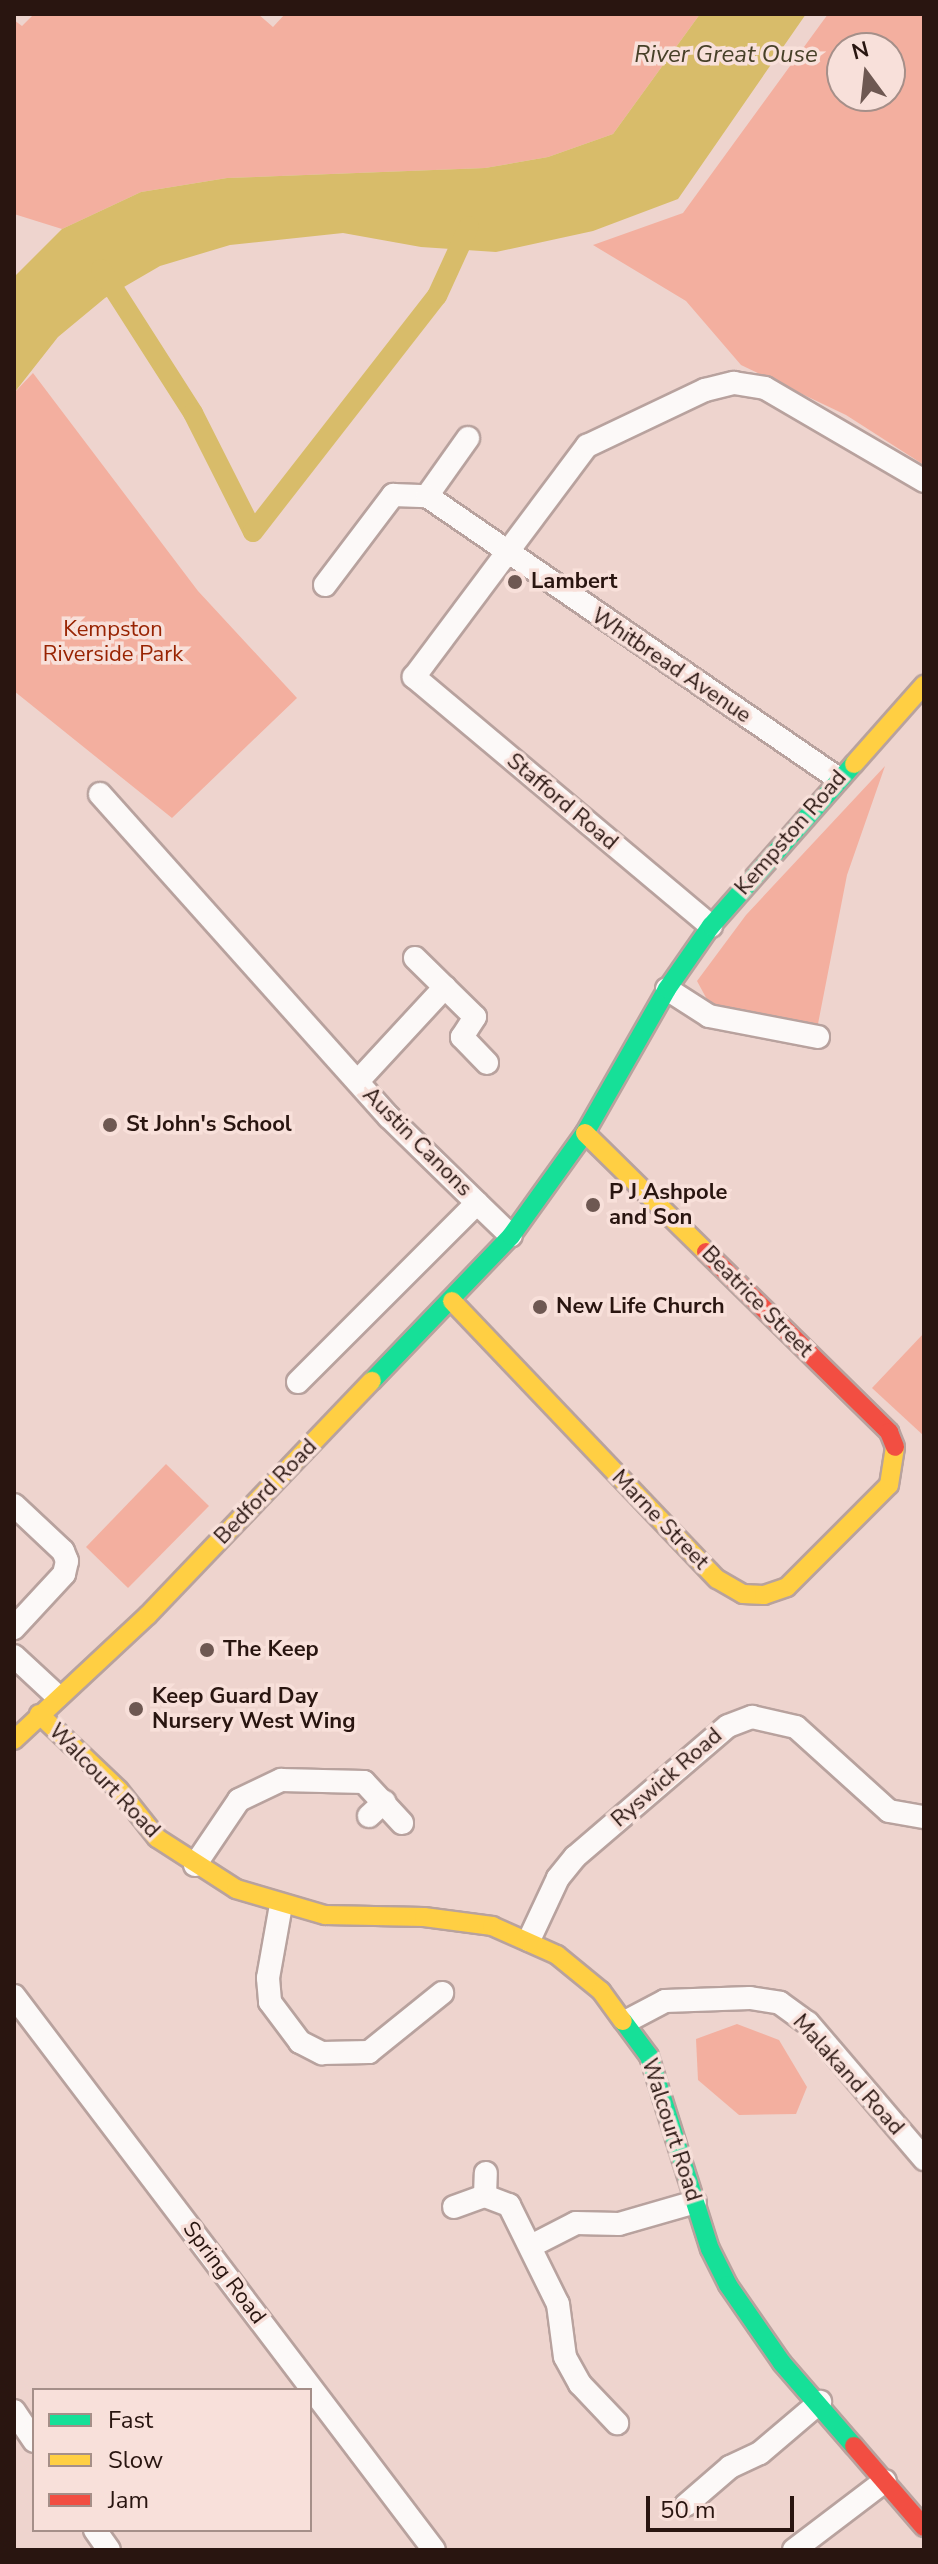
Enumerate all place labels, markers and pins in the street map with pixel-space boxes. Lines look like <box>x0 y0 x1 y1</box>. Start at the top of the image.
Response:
place label: Lambert <box>531 569 618 595</box>
marker: Lambert <box>506 573 524 591</box>
place label: St John's School <box>126 1112 292 1138</box>
marker: St John's School <box>101 1116 119 1134</box>
place label: P J Ashpole and Son <box>609 1179 728 1230</box>
marker: P J Ashpole and Son <box>584 1196 602 1214</box>
place label: New Life Church <box>556 1294 725 1320</box>
marker: New Life Church <box>531 1298 549 1316</box>
place label: The Keep <box>223 1637 319 1663</box>
marker: The Keep <box>198 1641 216 1659</box>
place label: Keep Guard Day Nursery West Wing <box>152 1683 355 1734</box>
marker: Keep Guard Day Nursery West Wing <box>127 1700 145 1718</box>

